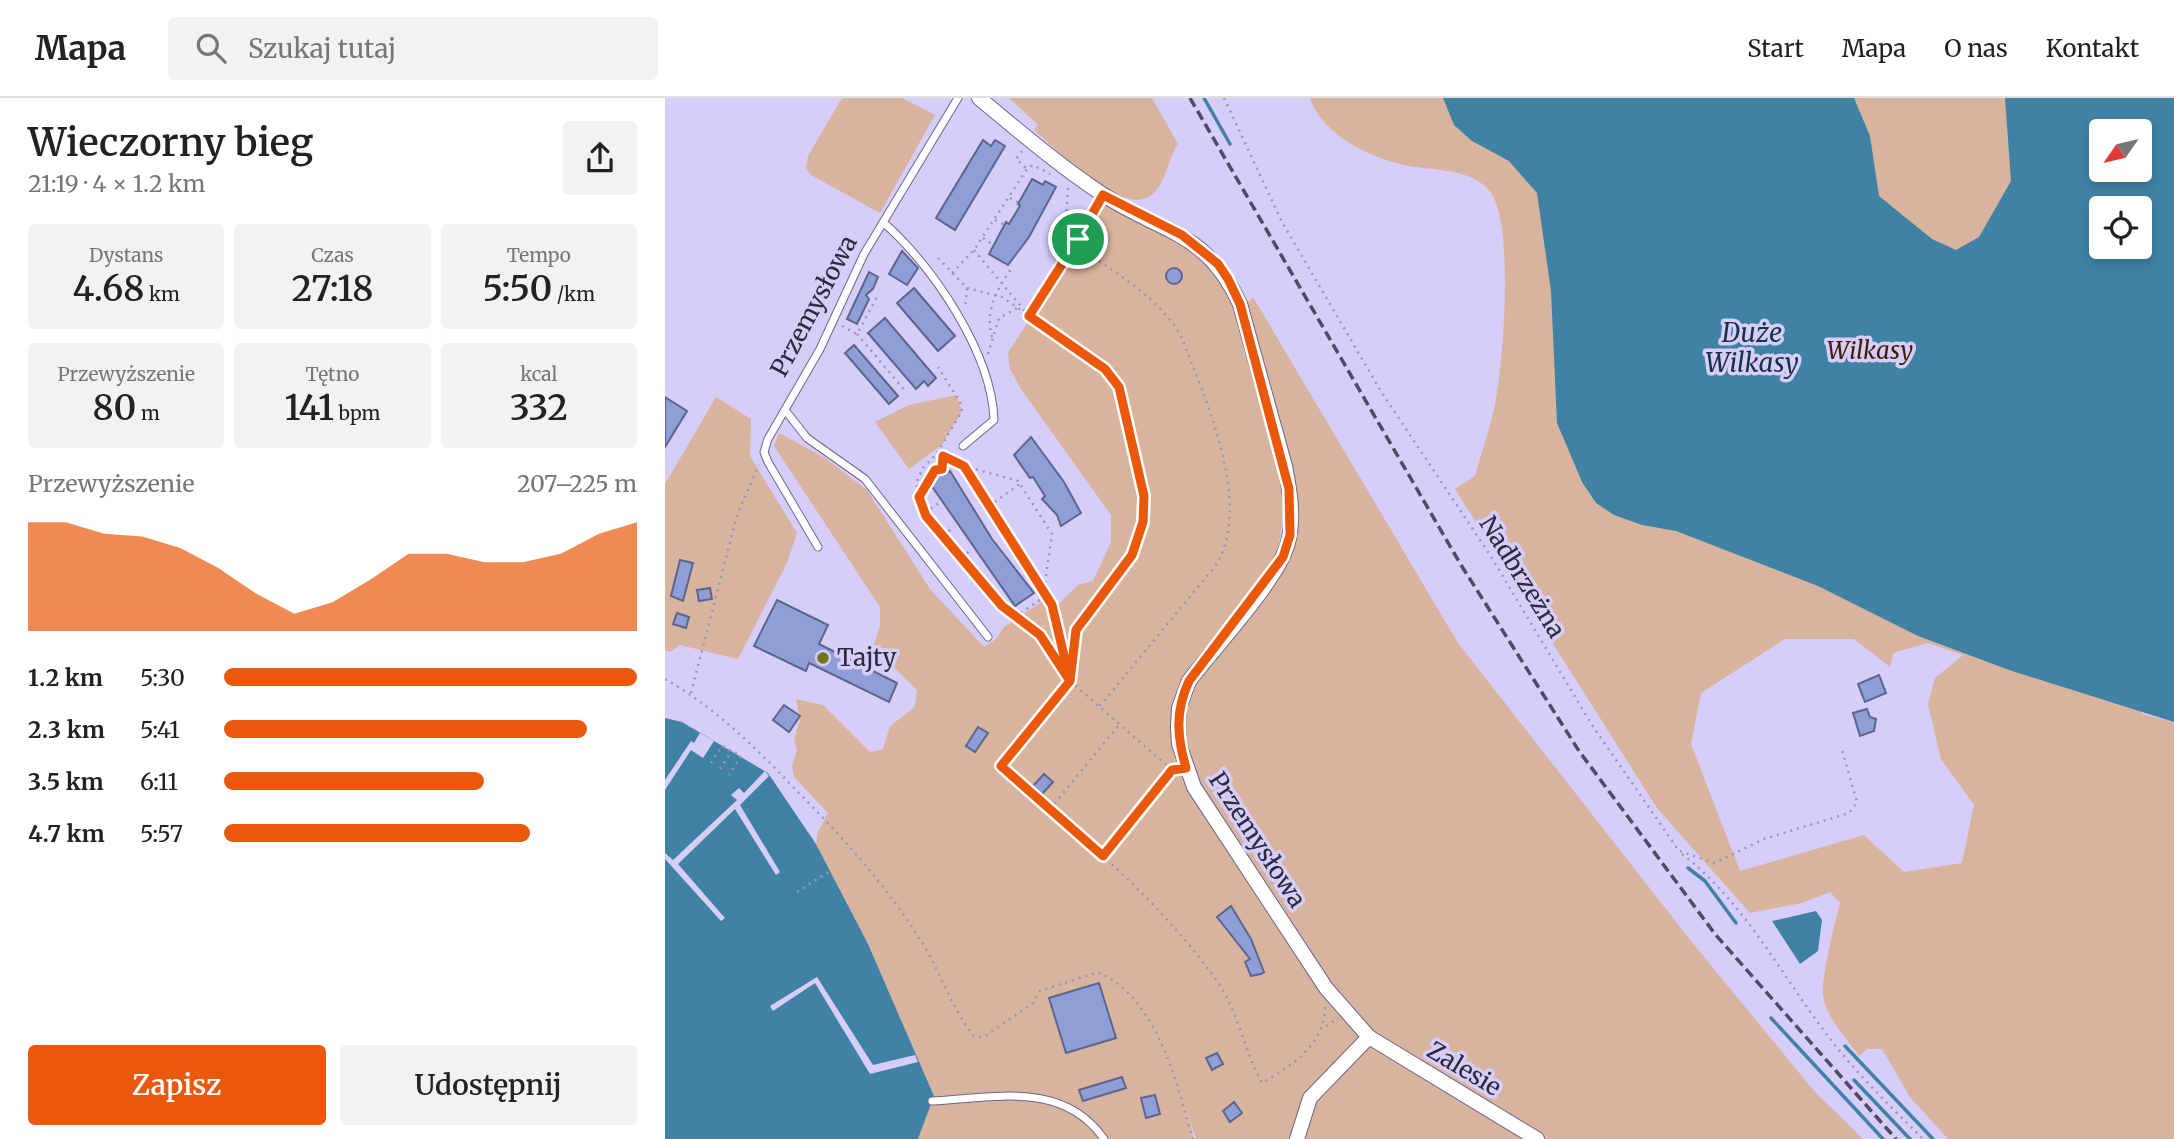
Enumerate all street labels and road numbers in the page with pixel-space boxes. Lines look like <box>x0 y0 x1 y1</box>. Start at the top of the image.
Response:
street label: Przemysłowa <box>763 230 864 382</box>
street label: Nadbrzeżna <box>1473 510 1572 644</box>
street label: Przemysłowa <box>1202 766 1313 914</box>
street label: Zalesie <box>1422 1034 1507 1103</box>

